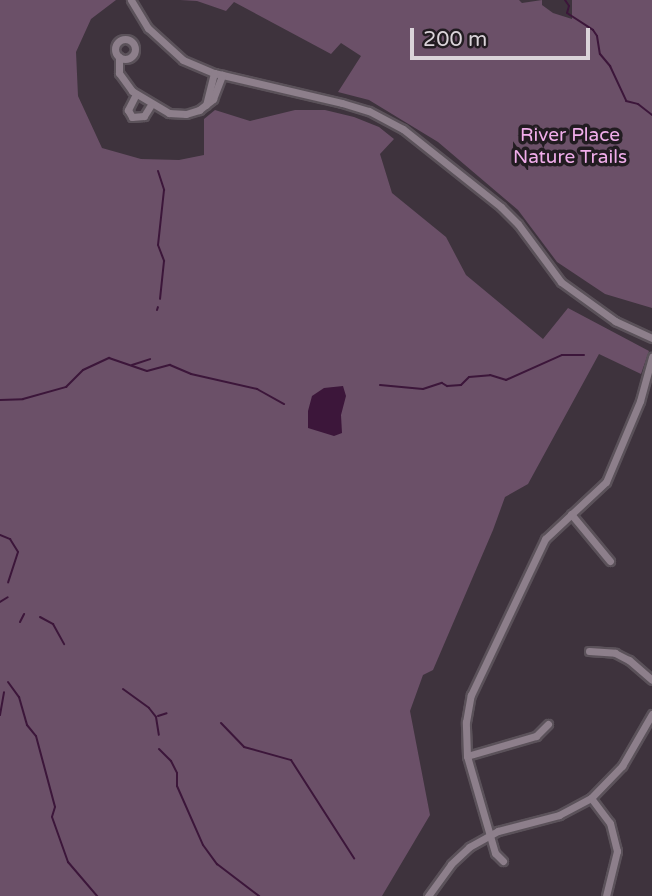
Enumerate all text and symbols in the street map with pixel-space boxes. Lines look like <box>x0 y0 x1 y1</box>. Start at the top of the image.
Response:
scale bar <box>414 14 594 58</box>
text: 200 m <box>423 27 487 52</box>
park label: River Place Nature Trails <box>513 125 627 169</box>

